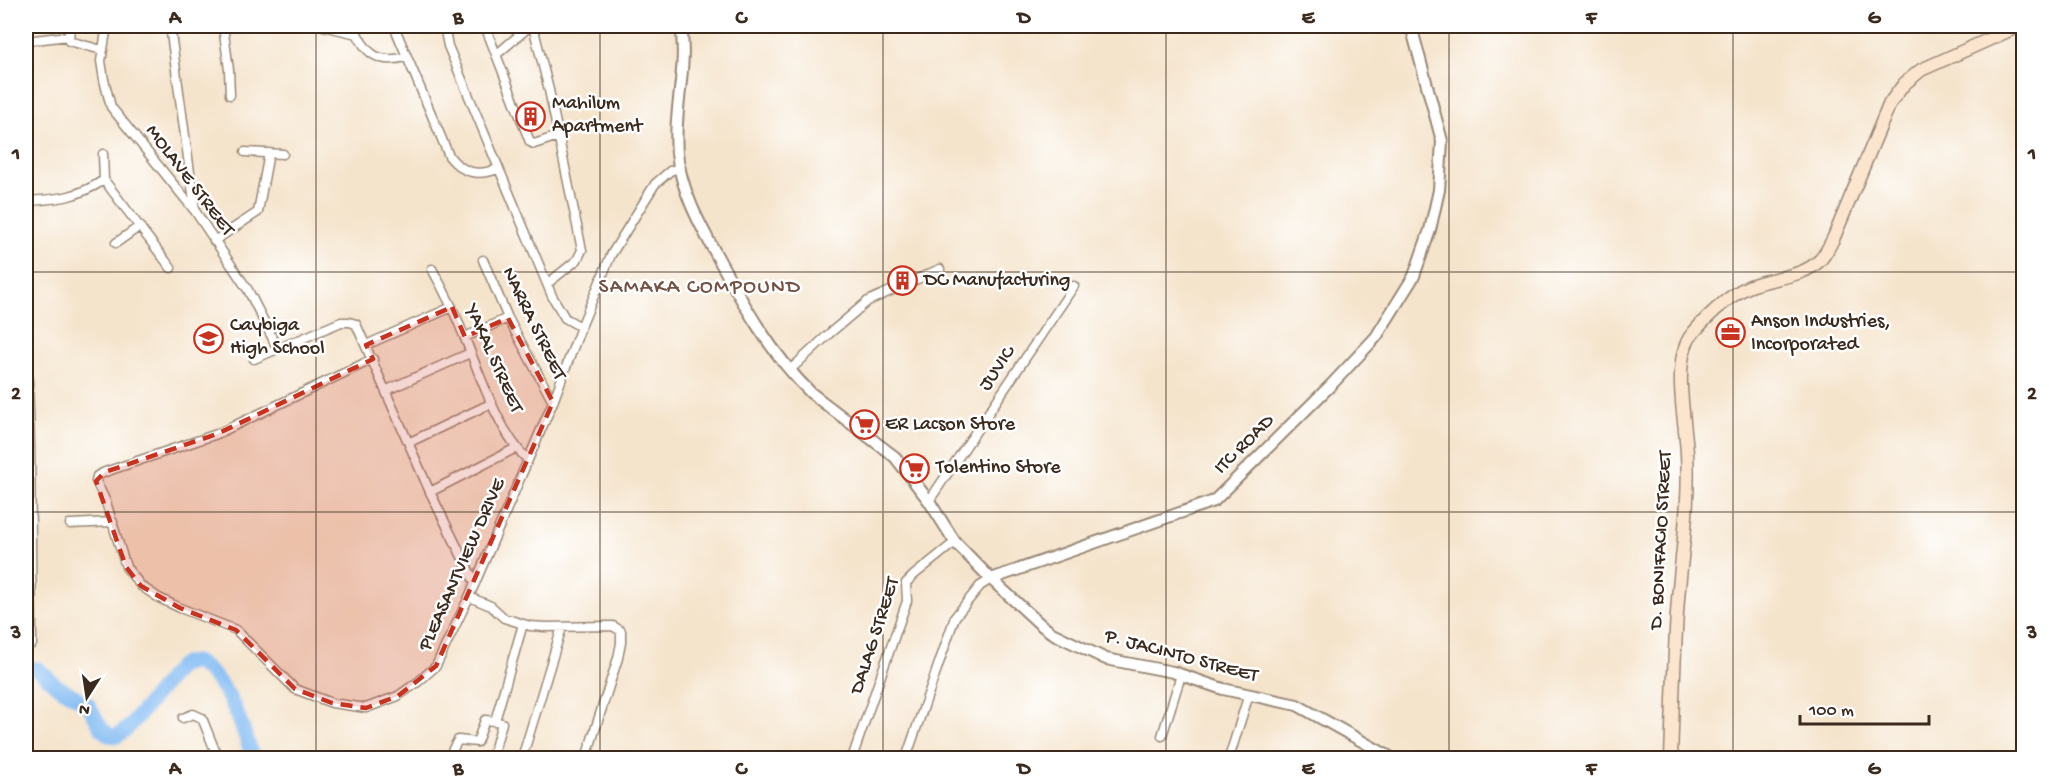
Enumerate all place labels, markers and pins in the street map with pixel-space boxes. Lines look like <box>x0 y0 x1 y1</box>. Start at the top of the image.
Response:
place label: Mahilum Apartment <box>552 93 644 139</box>
building icon: Mahilum Apartment <box>515 100 547 132</box>
building icon: DC Manufacturing <box>887 265 919 297</box>
place label: DC Manufacturing <box>922 270 1070 293</box>
place label: Anson Industries, Incorporated <box>1751 311 1891 357</box>
place label: Caybiga High School <box>230 315 325 361</box>
office icon: Anson Industries, Incorporated <box>1714 317 1746 349</box>
school or university icon: Caybiga High School <box>193 322 225 354</box>
supermarket icon: ER Lacson Store <box>848 409 880 441</box>
place label: ER Lacson Store <box>885 414 1016 437</box>
supermarket icon: Tolentino Store <box>899 452 931 484</box>
place label: Tolentino Store <box>935 457 1061 480</box>

